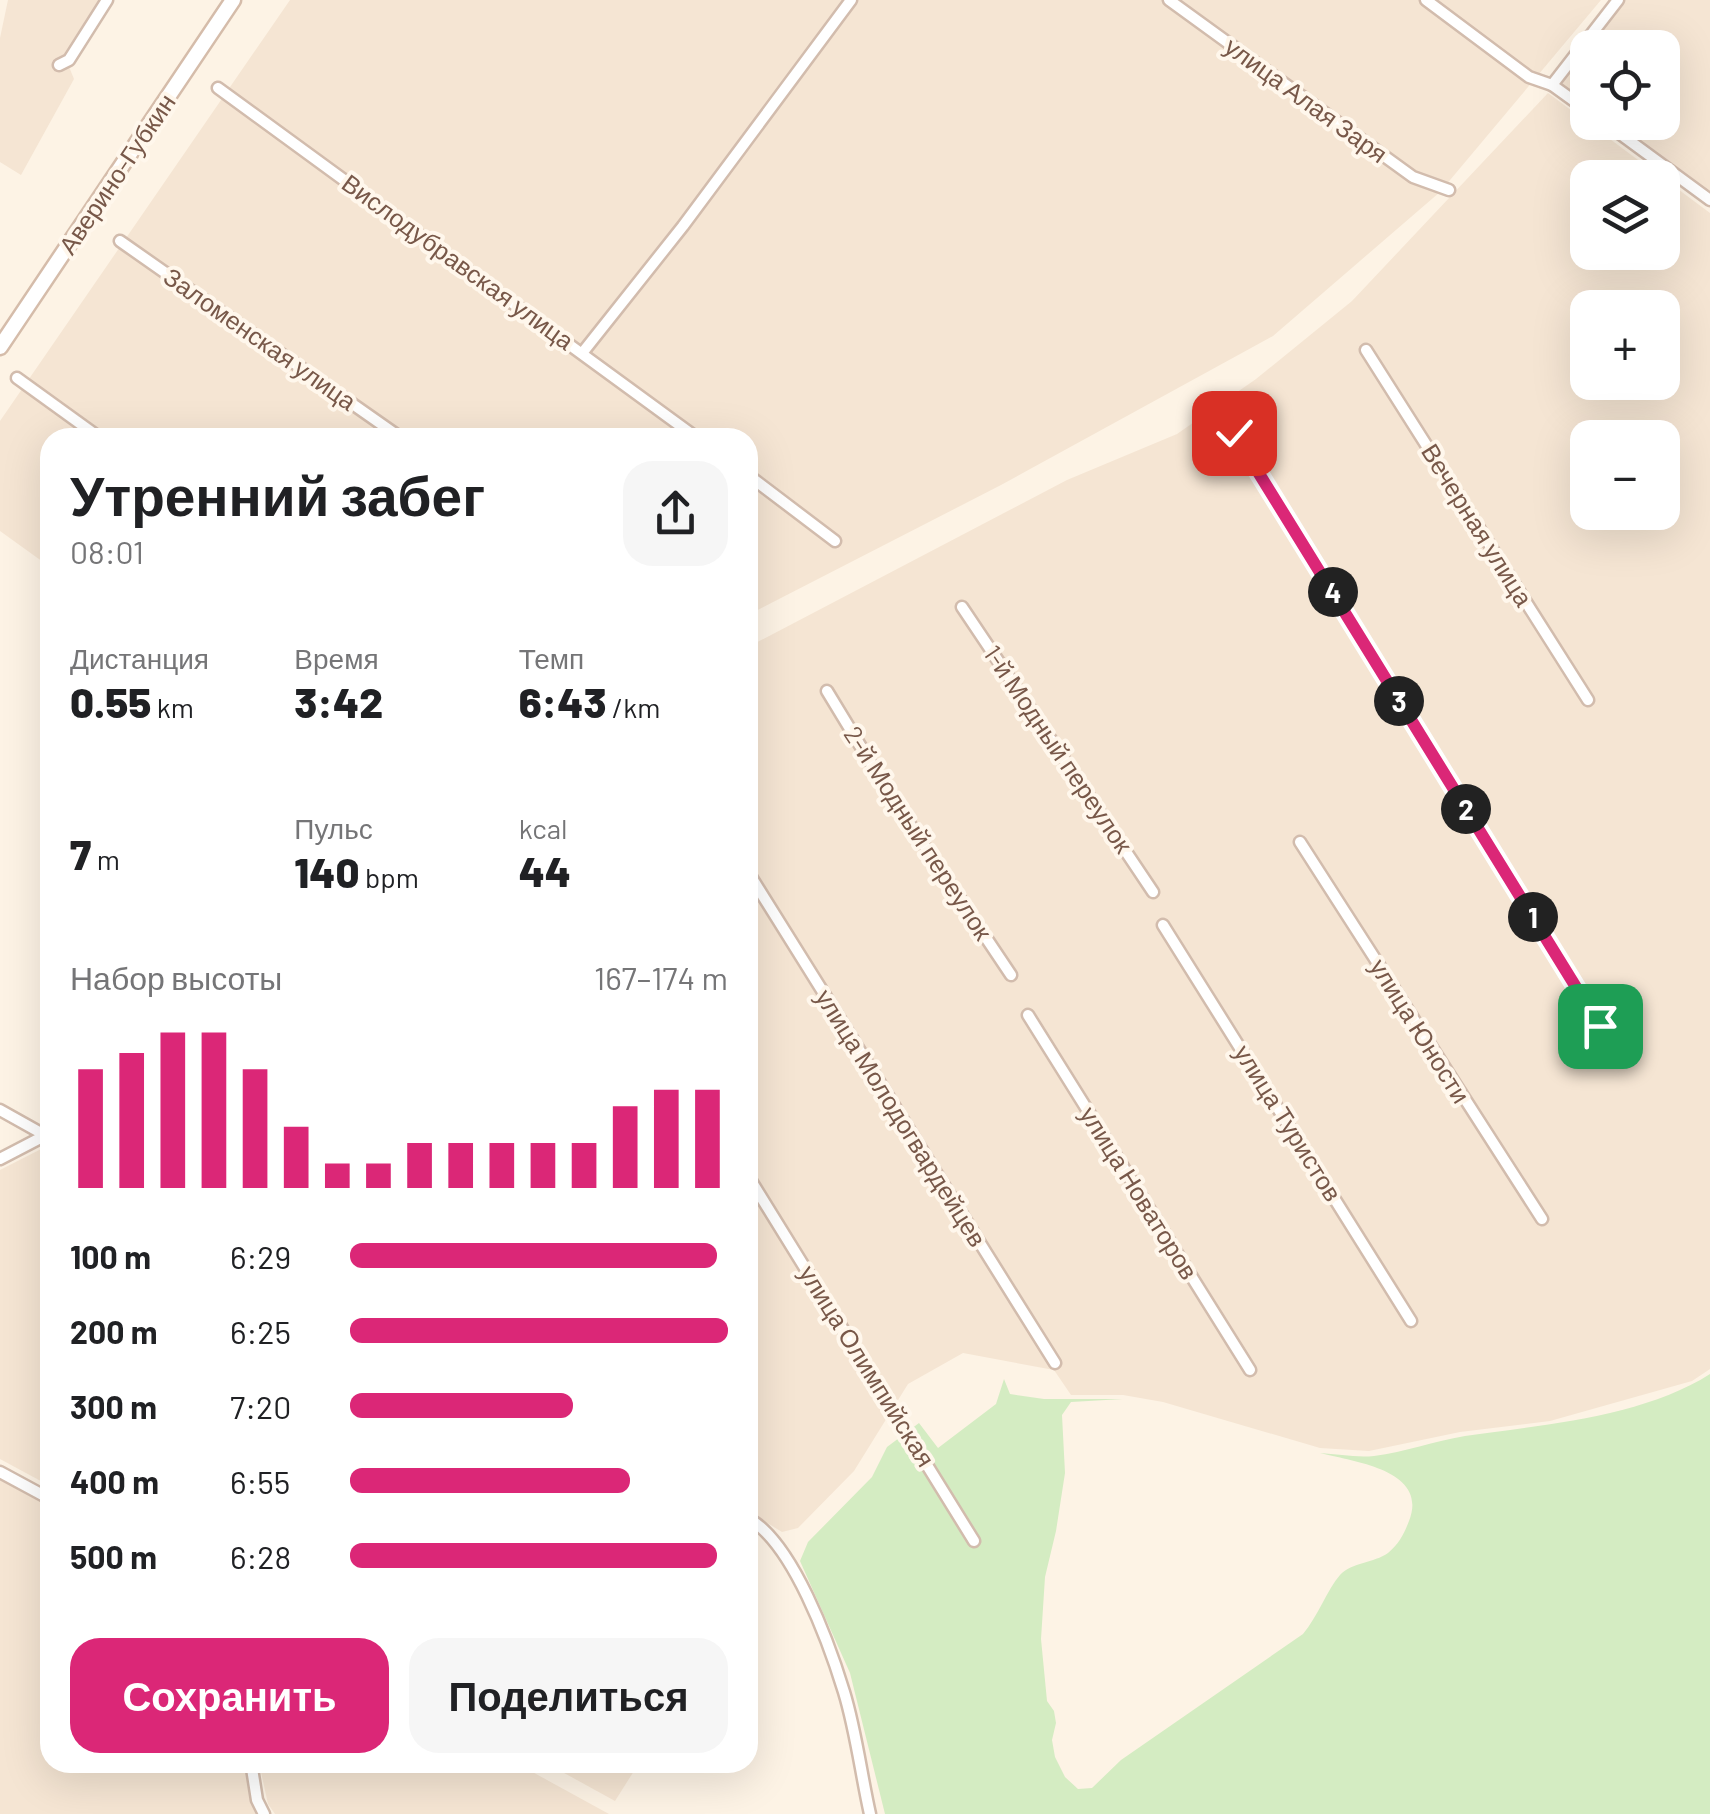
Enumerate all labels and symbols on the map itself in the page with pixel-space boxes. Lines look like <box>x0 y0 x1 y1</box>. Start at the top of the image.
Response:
street label: улица Алая Заря <box>1219 30 1394 168</box>
street label: Аверино-Губкин <box>52 88 181 259</box>
street label: Вислодубравская улица <box>337 167 580 355</box>
street label: Заломенская улица <box>159 261 363 416</box>
pin <box>1192 391 1277 476</box>
street label: Вечерная улица <box>1416 438 1540 611</box>
pin: 4 <box>1308 567 1358 617</box>
street label: 1-й Модный переулок <box>978 639 1140 859</box>
pin: 3 <box>1374 676 1424 726</box>
street label: 2-й Модный переулок <box>839 720 1000 946</box>
pin: 2 <box>1441 784 1491 834</box>
pin: 1 <box>1508 892 1558 942</box>
street label: улица Юности <box>1365 953 1477 1108</box>
street label: улица Молодогвардейцев <box>810 983 994 1252</box>
pin <box>1558 984 1643 1069</box>
street label: улица Туристов <box>1229 1039 1349 1206</box>
street label: улица Новаторов <box>1075 1100 1205 1284</box>
street label: улица Олимпийская <box>794 1259 942 1472</box>

